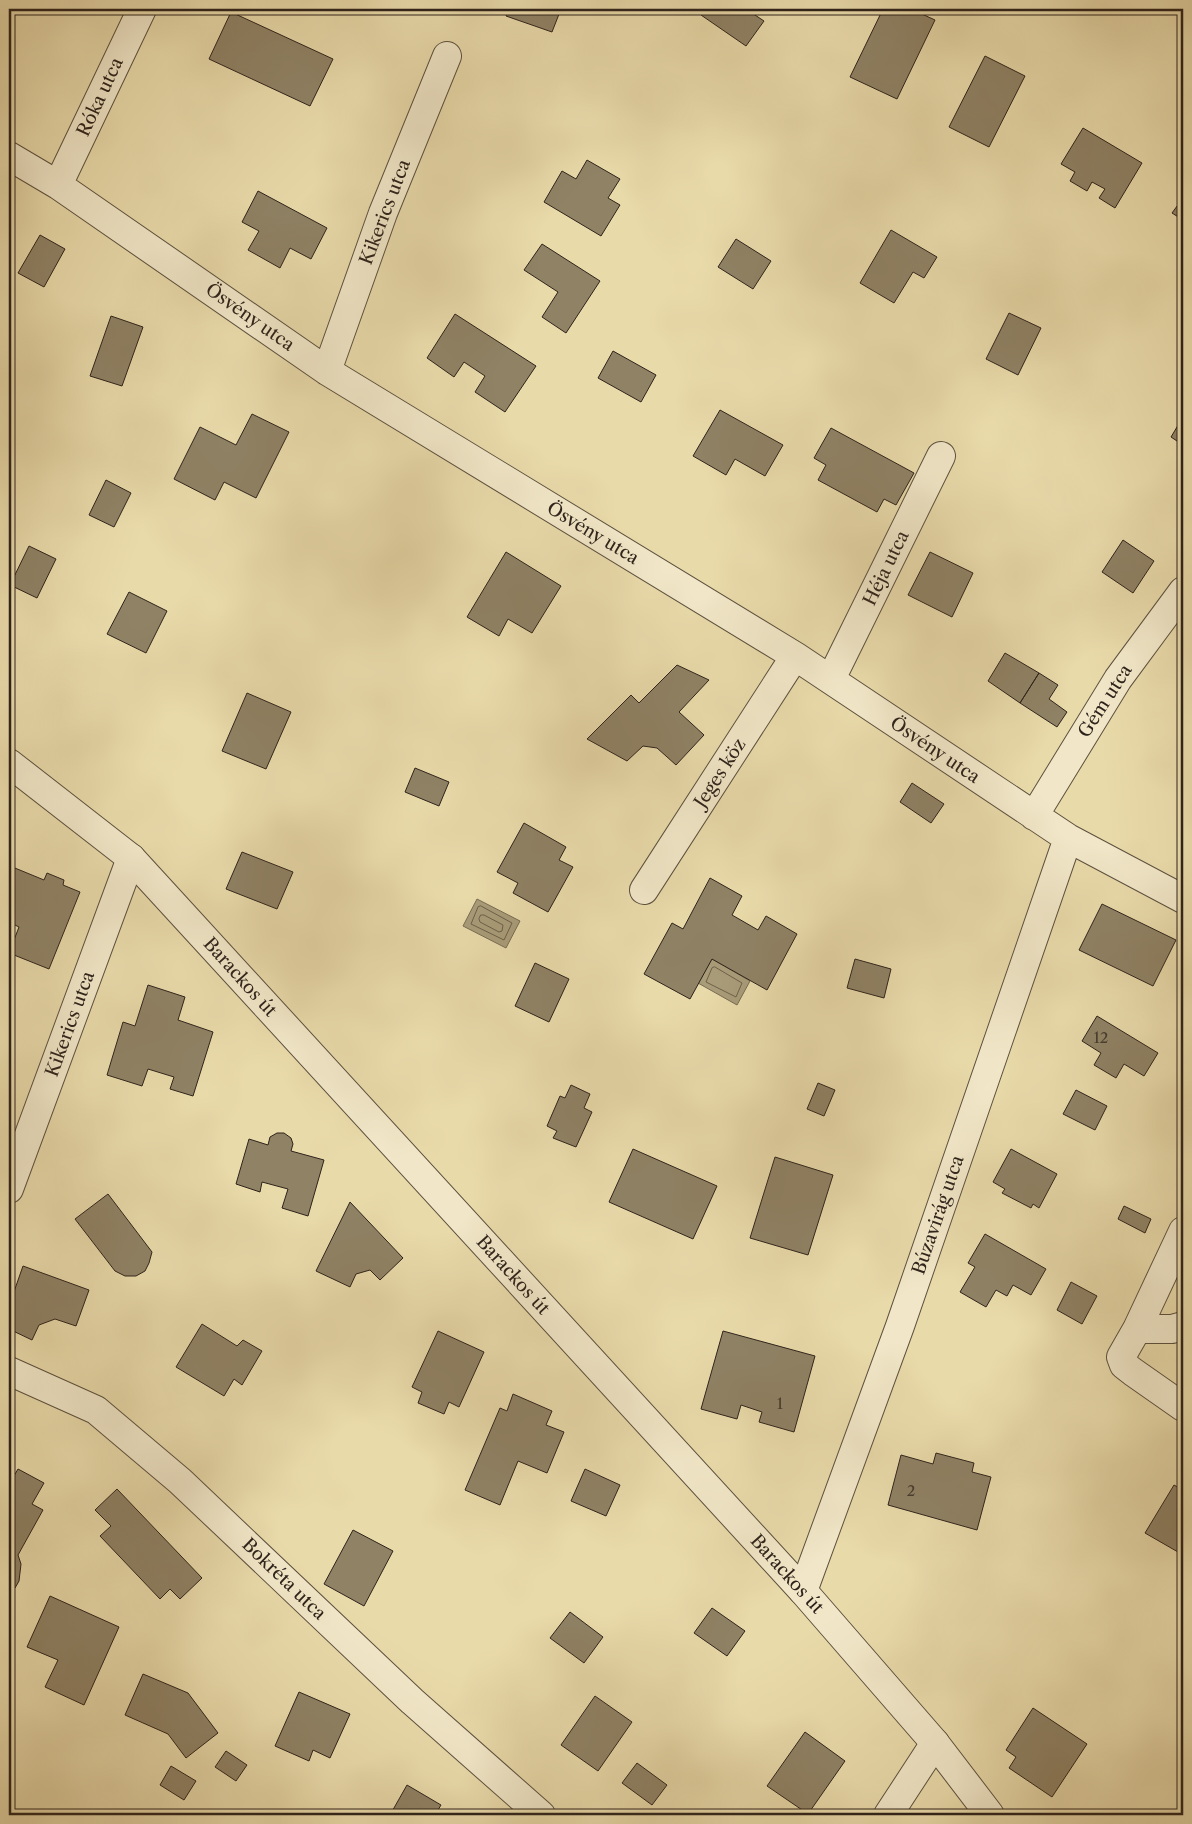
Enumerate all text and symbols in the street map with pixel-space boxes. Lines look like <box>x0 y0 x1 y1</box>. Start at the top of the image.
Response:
street label: Róka utca <box>72 54 128 140</box>
street label: Kikerics utca <box>355 156 415 268</box>
street label: Ösvény utca <box>201 277 300 356</box>
street label: Ösvény utca <box>543 496 644 569</box>
street label: Héja utca <box>858 526 914 609</box>
street label: Gém utca <box>1073 660 1137 742</box>
street label: Ösvény utca <box>886 711 985 788</box>
street label: Jeges köz <box>688 734 751 814</box>
street label: Barackos út <box>199 933 282 1022</box>
street label: Kikerics utca <box>41 968 99 1080</box>
house number: 12 <box>1094 1028 1108 1047</box>
street label: Búzavirág utca <box>907 1152 969 1277</box>
street label: Barackos út <box>472 1231 555 1320</box>
house number: 1 <box>777 1394 784 1413</box>
house number: 2 <box>907 1481 915 1500</box>
street label: Barackos út <box>746 1530 829 1619</box>
street label: Bokréta utca <box>237 1533 331 1625</box>

